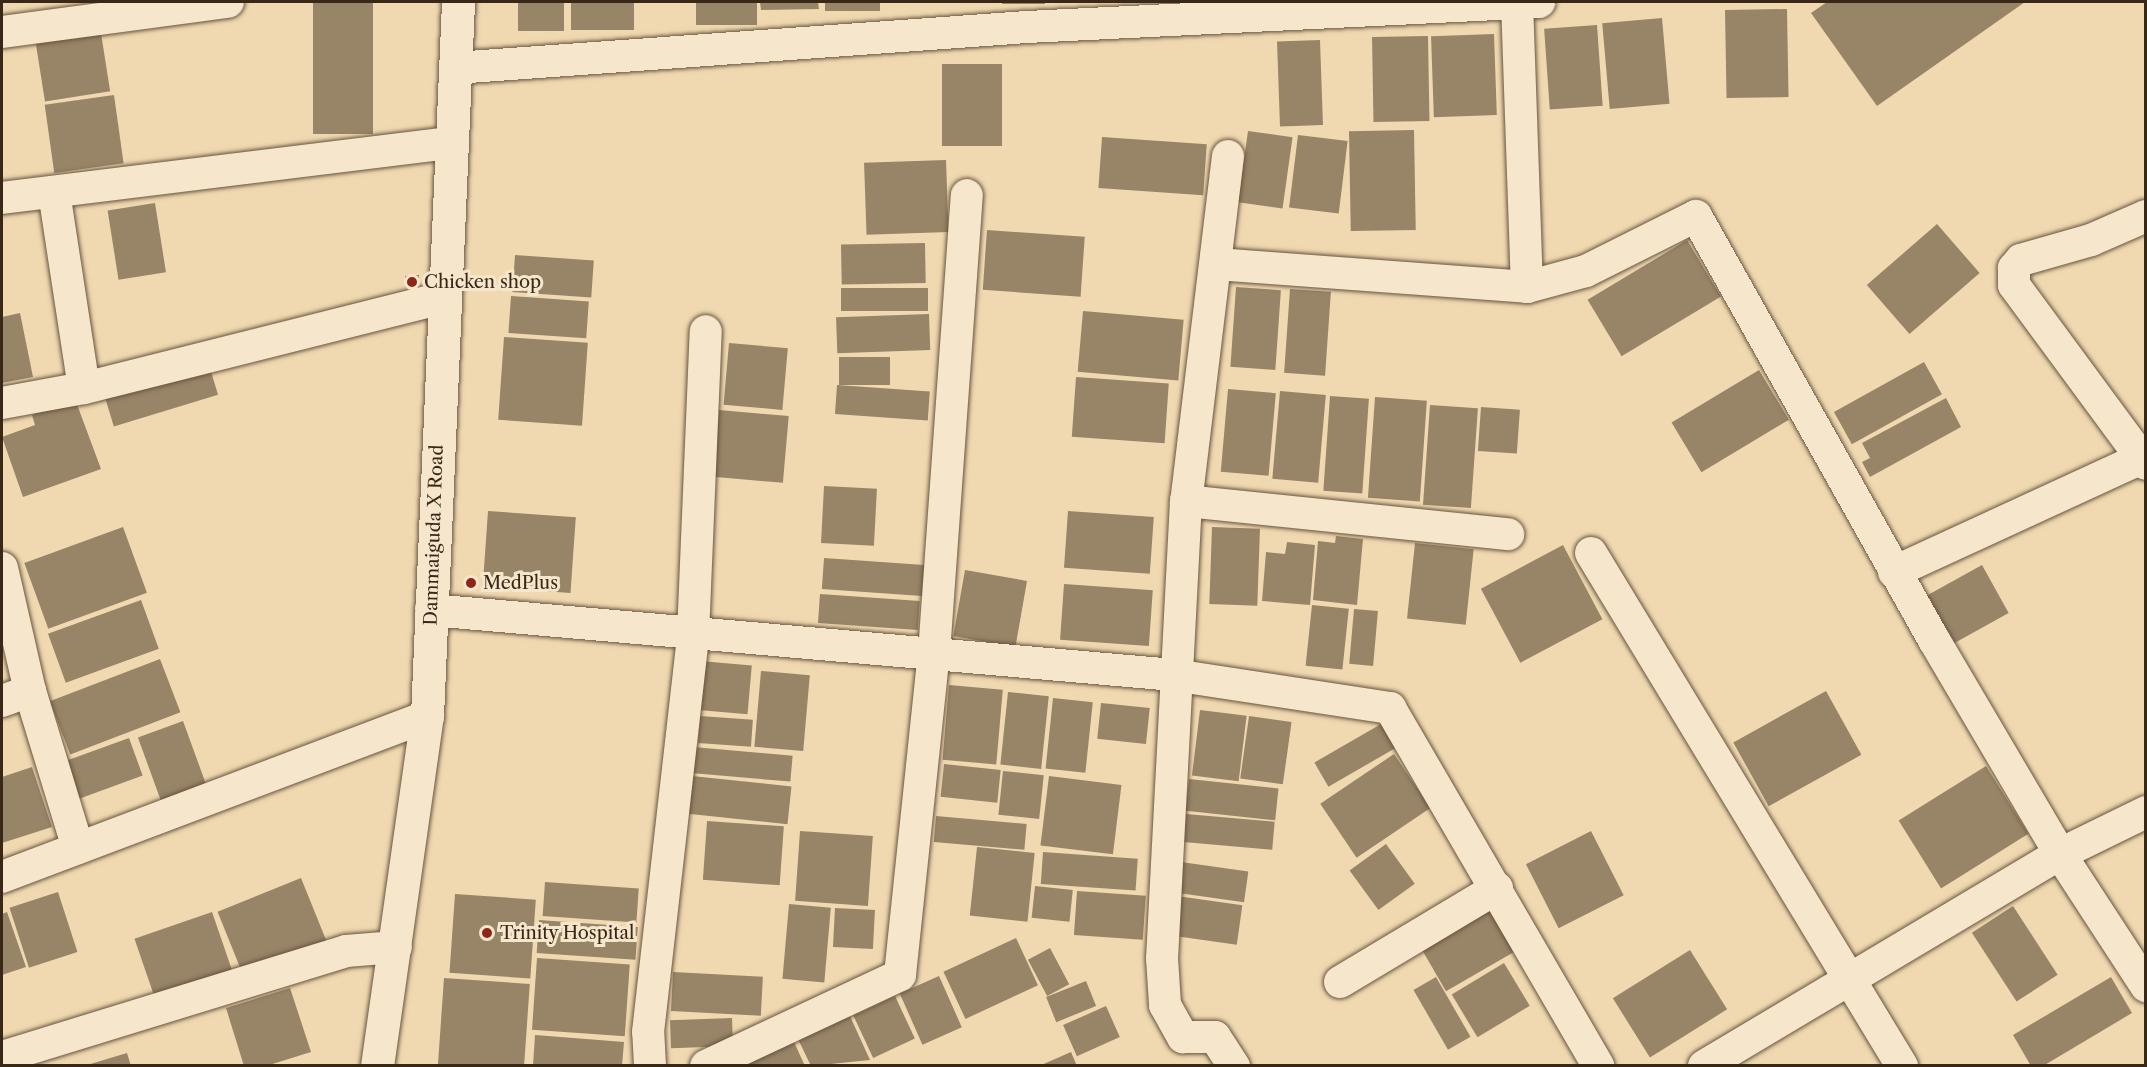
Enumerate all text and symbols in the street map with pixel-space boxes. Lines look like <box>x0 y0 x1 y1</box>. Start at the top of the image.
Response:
place label: Chicken shop <box>424 271 541 293</box>
marker: Chicken shop <box>405 275 419 289</box>
street label: Dammaiguda X Road <box>420 444 448 626</box>
place label: MedPlus <box>483 572 558 594</box>
marker: MedPlus <box>464 576 478 590</box>
place label: Trinity Hospital <box>500 922 635 944</box>
marker: Trinity Hospital <box>478 924 496 942</box>

